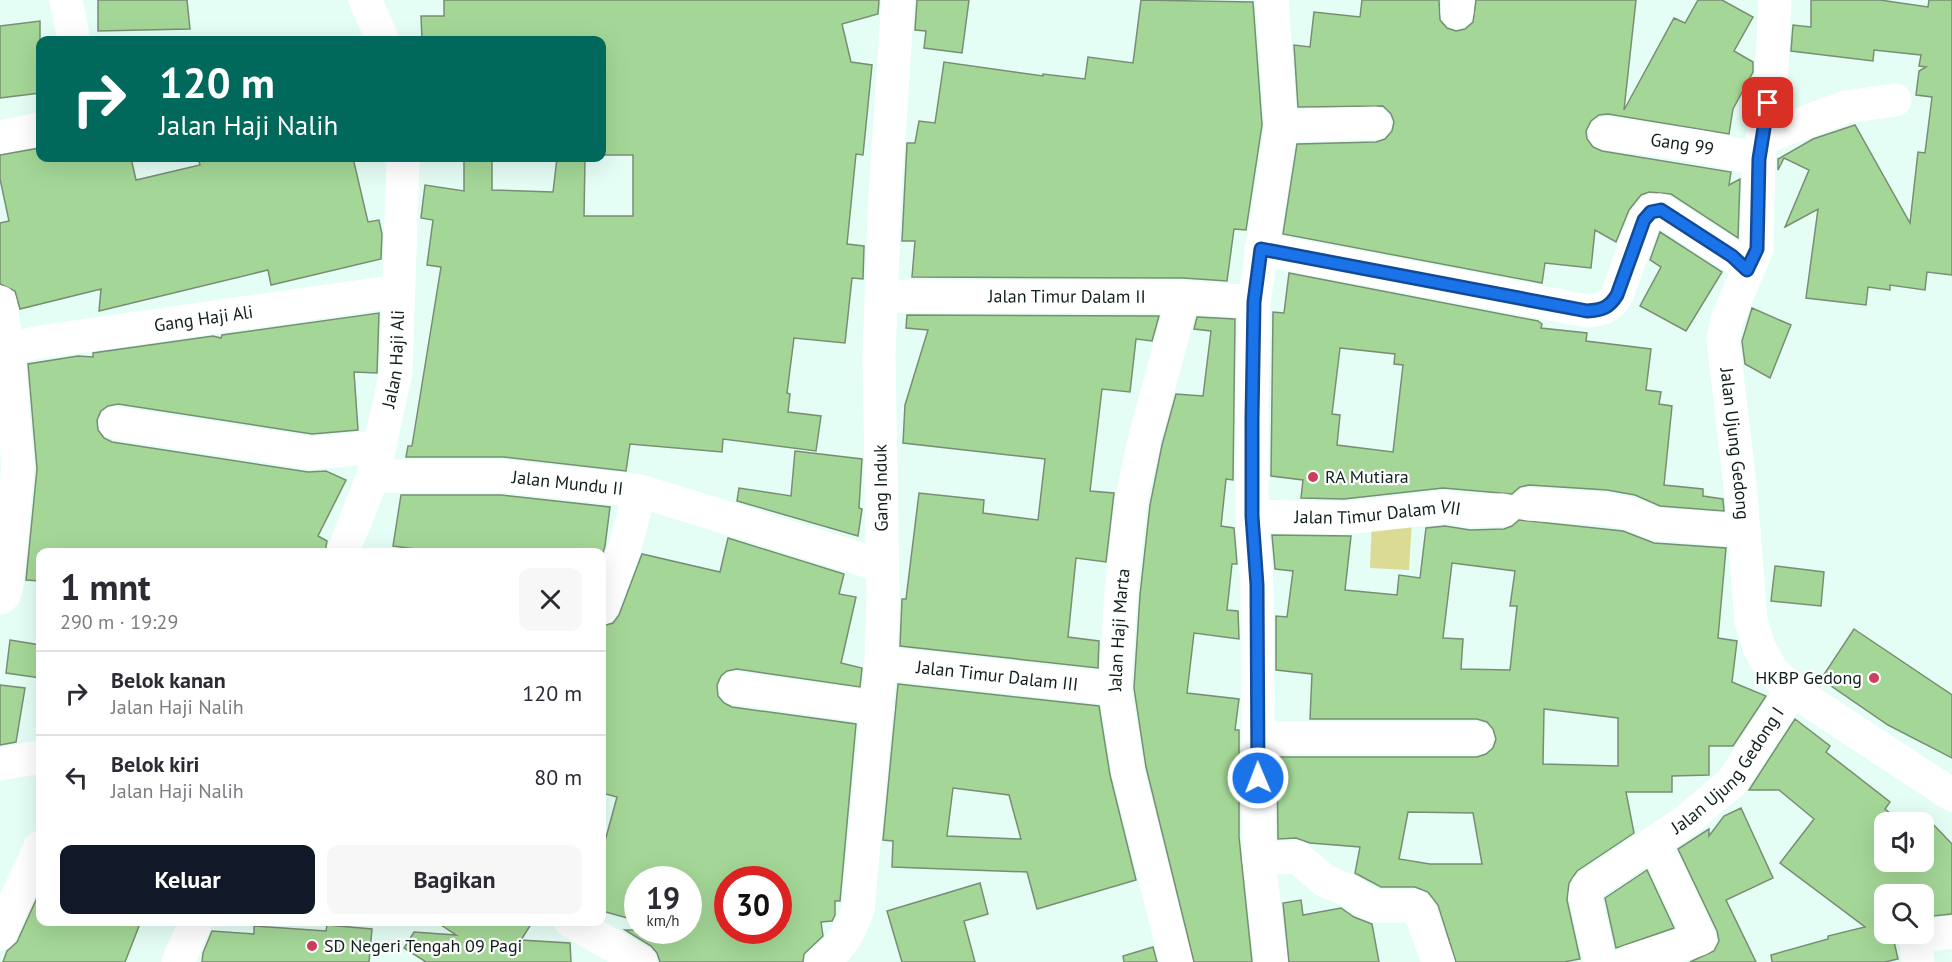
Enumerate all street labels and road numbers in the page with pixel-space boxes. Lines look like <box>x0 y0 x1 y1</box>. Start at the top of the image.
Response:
street label: Gang 99 <box>1649 128 1716 160</box>
street label: Jalan Timur Dalam II <box>987 284 1146 308</box>
street label: Gang Haji Ali <box>152 300 255 337</box>
street label: Jalan Haji Ali <box>376 310 409 411</box>
street label: Jalan Ujung Gedong <box>1715 365 1755 521</box>
street label: Gang Induk <box>868 444 893 532</box>
street label: Jalan Mundu II <box>510 465 624 500</box>
street label: Jalan Timur Dalam VII <box>1293 494 1463 529</box>
street label: Jalan Haji Marta <box>1103 567 1135 695</box>
street label: Jalan Timur Dalam III <box>914 655 1079 696</box>
street label: Jalan Ujung Gedong I <box>1666 702 1789 839</box>

